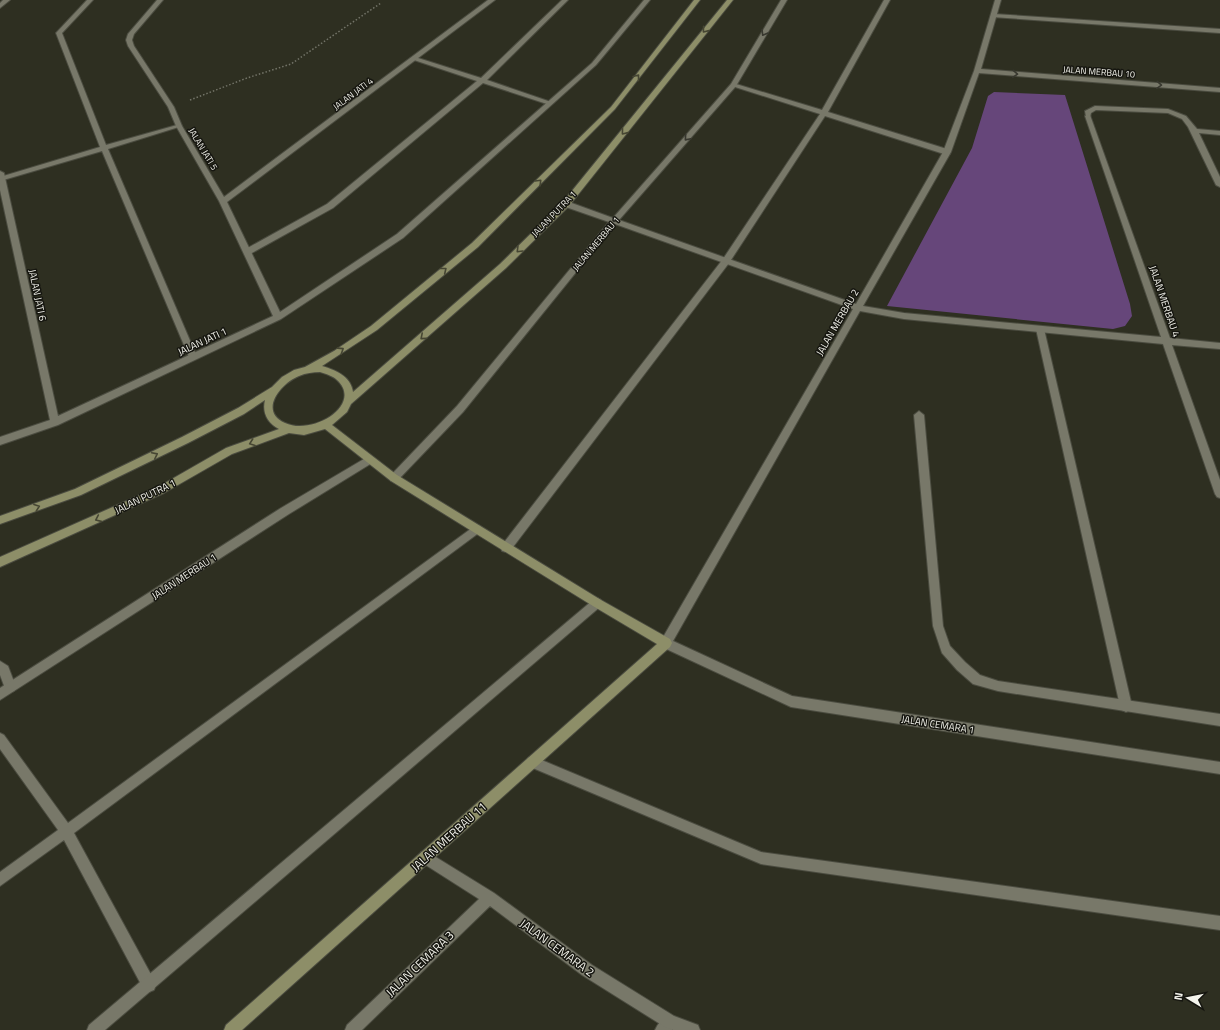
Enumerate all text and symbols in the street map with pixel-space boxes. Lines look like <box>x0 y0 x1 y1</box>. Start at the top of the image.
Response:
one-way arrow <box>703 26 710 33</box>
one-way arrow <box>762 29 769 37</box>
street label: JALAN MERBAU 10 <box>1062 62 1136 81</box>
one-way arrow <box>1012 70 1018 79</box>
street label: JALAN JATI 4 <box>330 74 375 113</box>
one-way arrow <box>633 74 640 81</box>
one-way arrow <box>1156 81 1162 90</box>
street label: JALAN JATI 5 <box>186 125 221 172</box>
one-way arrow <box>622 127 629 134</box>
one-way arrow <box>685 133 692 140</box>
one-way arrow <box>534 179 542 187</box>
street label: JALAN PUTRA 1 <box>528 188 579 240</box>
street label: JALAN MERBAU 1 <box>569 214 622 274</box>
one-way arrow <box>516 245 524 253</box>
street label: JALAN MERBAU 4 <box>1145 263 1184 339</box>
street label: JALAN JATI 6 <box>25 268 50 323</box>
one-way arrow <box>439 268 446 275</box>
street label: JALAN MERBAU 2 <box>812 286 863 358</box>
street label: JALAN JATI 1 <box>175 324 229 359</box>
one-way arrow <box>420 332 427 339</box>
one-way arrow <box>337 347 344 355</box>
one-way arrow <box>249 438 256 446</box>
one-way arrow <box>151 452 159 459</box>
street label: JALAN PUTRA 1 <box>112 475 178 518</box>
one-way arrow <box>33 503 40 512</box>
one-way arrow <box>95 514 102 522</box>
street label: JALAN MERBAU 1 <box>149 550 220 603</box>
street label: JALAN CEMARA 1 <box>900 711 976 738</box>
street label: JALAN MERBAU 11 <box>406 797 491 876</box>
street label: JALAN CEMARA 2 <box>516 914 599 981</box>
street label: JALAN CEMARA 3 <box>381 926 458 1001</box>
north arrow <box>1168 978 1208 1018</box>
text: N <box>1170 991 1187 1001</box>

